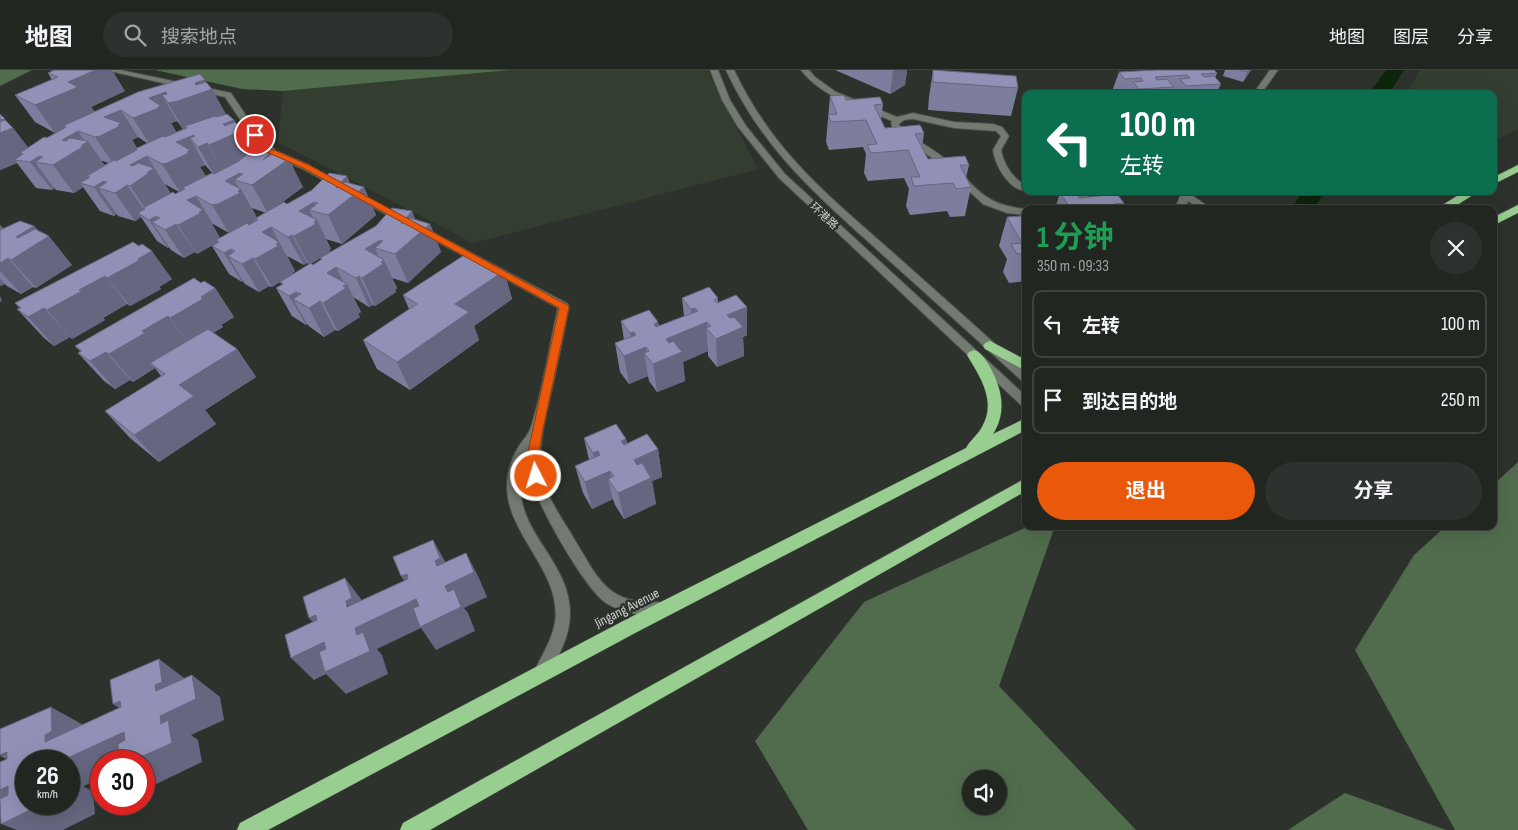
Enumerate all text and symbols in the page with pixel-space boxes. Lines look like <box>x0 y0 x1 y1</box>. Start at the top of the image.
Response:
search box <box>103 12 453 57</box>
icon: search <box>121 21 149 49</box>
text: 地图 <box>25 23 73 52</box>
text: 搜索地点 <box>161 26 237 49</box>
text: 地图 <box>1329 27 1365 48</box>
text: 图层 <box>1393 27 1429 48</box>
text: 分享 <box>1457 27 1493 48</box>
text: 100 m <box>1120 104 1196 147</box>
icon: left <box>1037 110 1102 175</box>
pin <box>234 114 276 156</box>
icon: arrive <box>241 121 269 149</box>
text: 左转 <box>1120 153 1164 180</box>
street label: 环港路 <box>807 200 841 232</box>
text: 1 分钟 <box>1037 220 1113 256</box>
button: close <box>1430 222 1482 274</box>
text: 350 m · 09:33 <box>1037 257 1109 276</box>
icon: left <box>1039 310 1067 338</box>
text: 100 m <box>1441 313 1480 336</box>
text: 左转 <box>1082 315 1120 338</box>
icon: arrive <box>1039 386 1067 414</box>
text: 250 m <box>1441 389 1480 412</box>
text: 到达目的地 <box>1082 391 1177 414</box>
position arrow <box>509 449 561 501</box>
button: 退出 <box>1037 462 1255 520</box>
button: 分享 <box>1265 462 1482 520</box>
street label: Jingang Avenue <box>591 584 662 632</box>
speed limit sign: 30 <box>90 750 155 815</box>
text: 26 <box>36 761 59 792</box>
map controls <box>962 770 1007 815</box>
button: sound <box>962 770 1007 815</box>
text: km/h <box>37 787 58 802</box>

